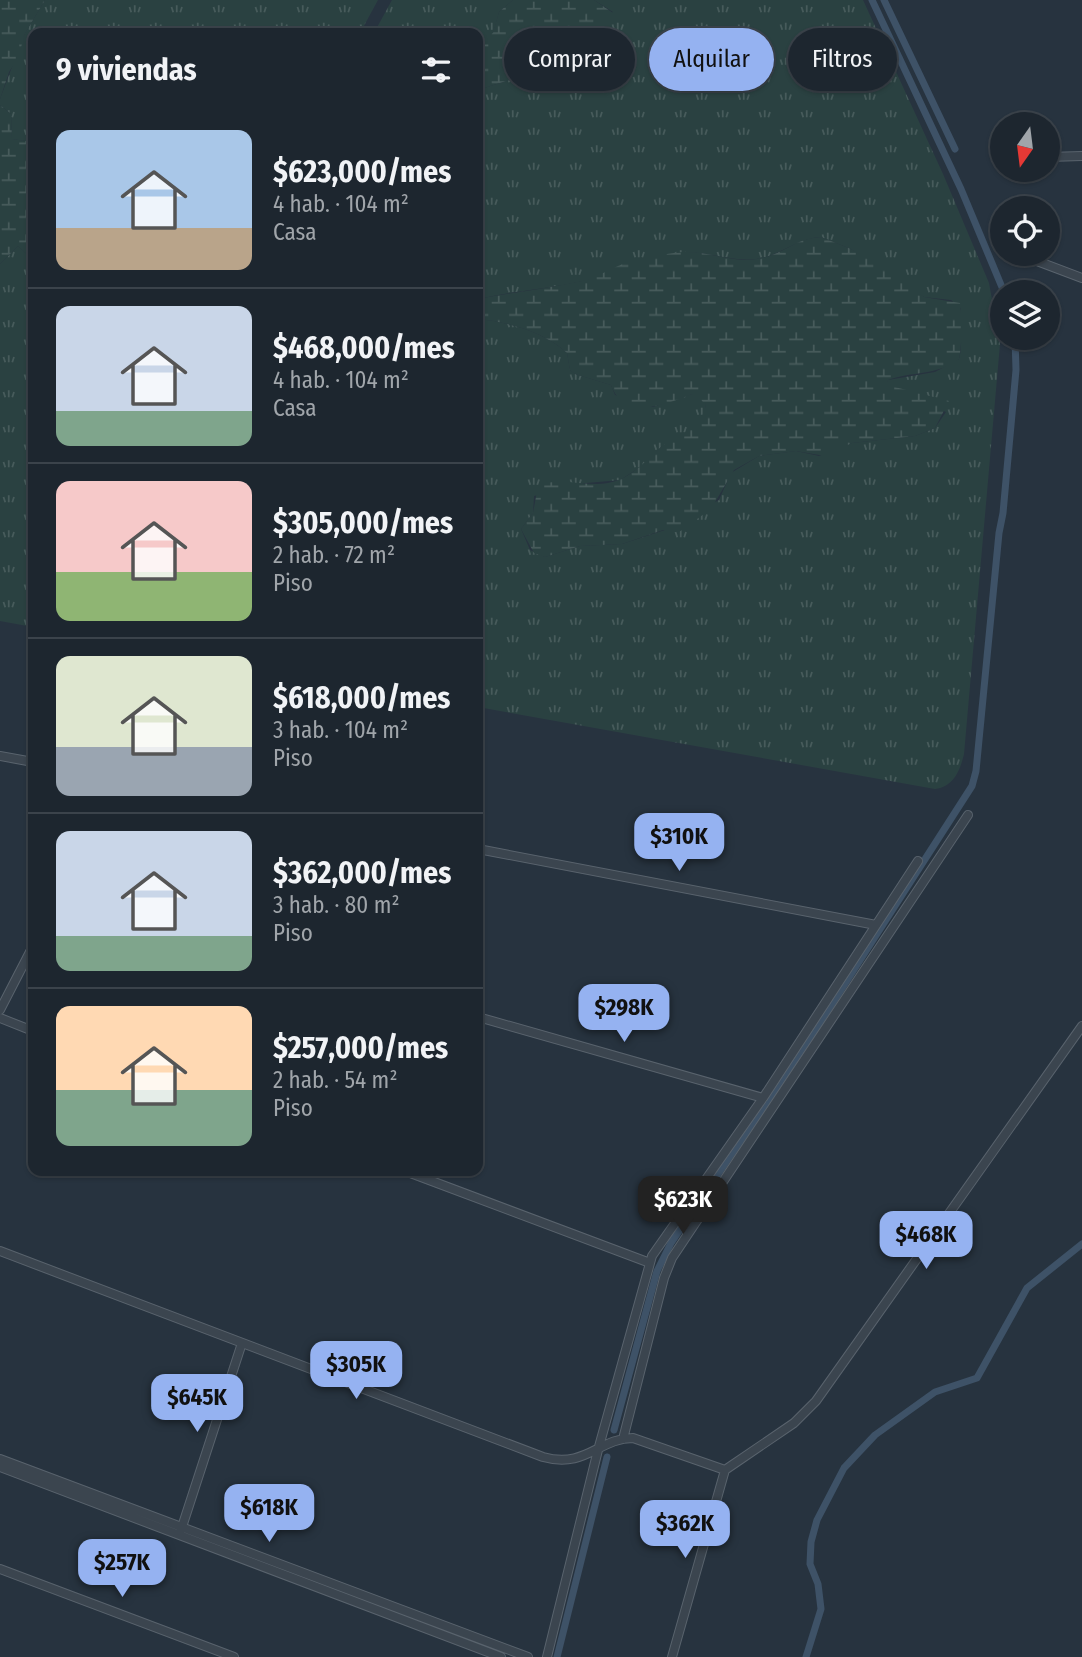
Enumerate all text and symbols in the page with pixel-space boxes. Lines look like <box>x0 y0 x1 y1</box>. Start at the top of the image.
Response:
chip: Comprar <box>504 28 635 91</box>
chip: Alquilar <box>649 28 774 91</box>
chip: Filtros <box>788 28 897 91</box>
icon: filters <box>417 51 455 89</box>
text: 9 viviendas <box>56 52 197 88</box>
north arrow <box>990 112 1060 182</box>
map controls <box>990 112 1060 350</box>
text: $623,000/mes <box>273 154 451 190</box>
icon: home <box>112 158 196 242</box>
text: 4 hab. · 104 m² <box>273 190 409 218</box>
button: locate <box>990 196 1060 266</box>
text: Casa <box>273 218 317 246</box>
button: layers <box>990 280 1060 350</box>
text: $468,000/mes <box>273 330 455 366</box>
icon: home <box>112 334 196 418</box>
text: 4 hab. · 104 m² <box>273 366 409 394</box>
text: Casa <box>273 394 317 422</box>
text: $305,000/mes <box>273 505 453 541</box>
icon: home <box>112 509 196 593</box>
text: 2 hab. · 72 m² <box>273 541 395 569</box>
text: Piso <box>273 569 313 597</box>
text: $618,000/mes <box>273 680 451 716</box>
icon: home <box>112 684 196 768</box>
text: 3 hab. · 104 m² <box>273 716 408 744</box>
text: Piso <box>273 744 313 772</box>
pin: $310K <box>630 814 728 873</box>
text: $310K <box>650 822 708 850</box>
text: $362,000/mes <box>273 855 451 891</box>
icon: home <box>112 859 196 943</box>
text: 3 hab. · 80 m² <box>273 891 400 919</box>
text: Piso <box>273 919 313 947</box>
pin: $298K <box>575 984 673 1044</box>
text: $298K <box>594 993 654 1021</box>
text: $257,000/mes <box>273 1030 448 1066</box>
icon: home <box>112 1034 196 1118</box>
text: 2 hab. · 54 m² <box>273 1066 398 1094</box>
text: Piso <box>273 1094 313 1122</box>
pin: $623K <box>634 1176 732 1236</box>
text: $623K <box>654 1185 712 1213</box>
pin: $468K <box>877 1212 975 1271</box>
text: $468K <box>896 1220 956 1248</box>
pin: $305K <box>307 1342 405 1401</box>
text: $305K <box>326 1350 386 1378</box>
pin: $645K <box>148 1374 246 1434</box>
text: $645K <box>167 1383 227 1411</box>
pin: $618K <box>220 1484 318 1544</box>
text: $618K <box>240 1493 298 1521</box>
pin: $362K <box>636 1500 734 1560</box>
text: $362K <box>656 1509 714 1537</box>
pin: $257K <box>73 1540 171 1599</box>
text: $257K <box>94 1548 150 1576</box>

